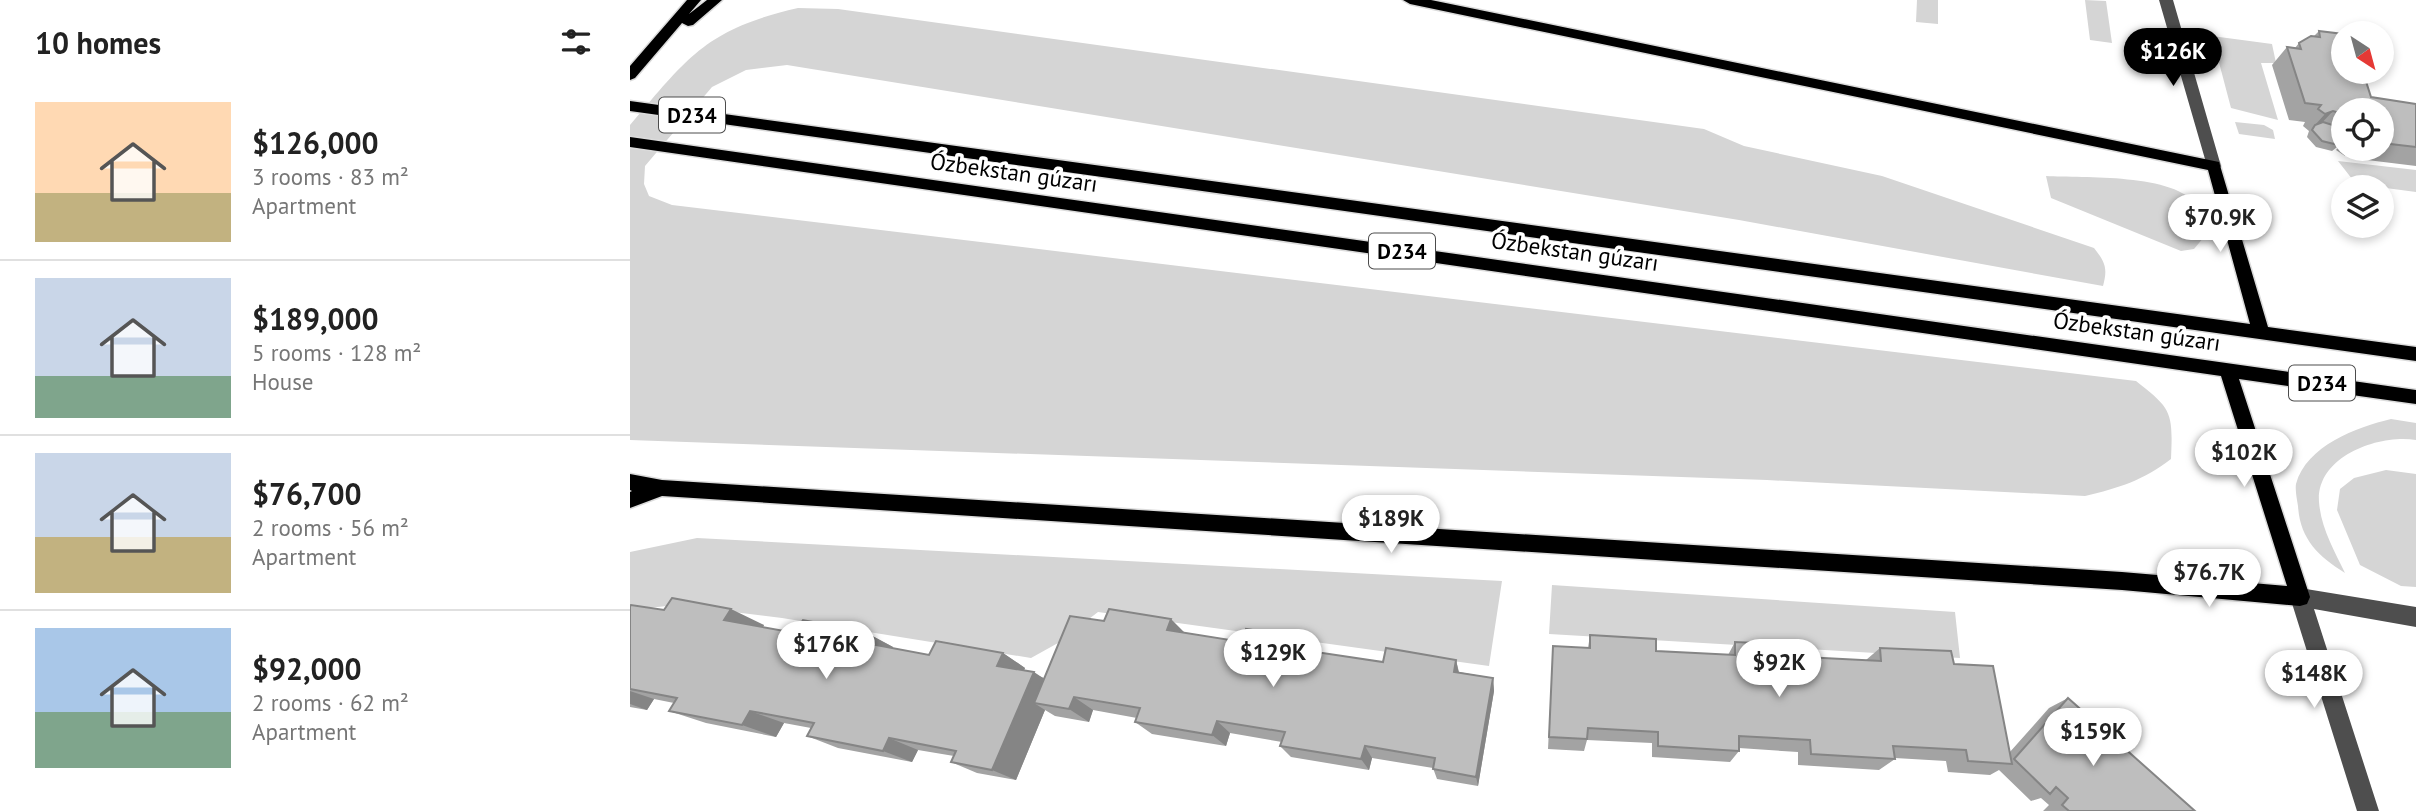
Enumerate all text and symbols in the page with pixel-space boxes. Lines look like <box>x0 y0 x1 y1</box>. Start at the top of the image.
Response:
north arrow <box>2331 21 2394 84</box>
map controls <box>2331 21 2394 238</box>
text: 10 homes <box>35 23 161 62</box>
icon: filters <box>557 23 595 61</box>
pin: $126K <box>2124 28 2222 88</box>
text: $126K <box>2140 36 2206 65</box>
road number: D234 <box>659 97 725 132</box>
button: locate <box>2331 98 2394 161</box>
text: $126,000 <box>252 123 379 162</box>
icon: home <box>91 130 175 214</box>
street label: Ózbekstan gúzarı <box>928 146 1100 198</box>
text: 3 rooms · 83 m² <box>252 162 409 191</box>
button: layers <box>2331 175 2394 238</box>
text: Apartment <box>252 191 356 220</box>
pin: $70.9K <box>2163 194 2277 254</box>
text: $70.9K <box>2184 202 2256 231</box>
street label: Ózbekstan gúzarı <box>1489 225 1661 277</box>
road number: D234 <box>1369 233 1435 268</box>
text: $189,000 <box>252 299 379 338</box>
street label: Ózbekstan gúzarı <box>2051 305 2223 357</box>
icon: home <box>91 306 175 390</box>
text: 5 rooms · 128 m² <box>252 338 421 367</box>
road number: D234 <box>2289 366 2355 400</box>
text: House <box>252 367 314 396</box>
pin: $102K <box>2195 430 2293 489</box>
text: $102K <box>2211 437 2277 466</box>
text: $76,700 <box>252 474 362 513</box>
icon: home <box>91 481 175 565</box>
pin: $189K <box>1342 496 1440 555</box>
text: $189K <box>1358 503 1424 532</box>
text: 2 rooms · 56 m² <box>252 513 409 542</box>
text: Apartment <box>252 542 356 571</box>
pin: $76.7K <box>2152 550 2266 609</box>
text: $76.7K <box>2173 557 2245 586</box>
pin: $176K <box>777 622 875 681</box>
text: $176K <box>793 629 859 658</box>
pin: $129K <box>1224 630 1322 689</box>
text: $129K <box>1240 637 1306 666</box>
pin: $92K <box>1738 640 1820 699</box>
text: $92K <box>1752 647 1806 676</box>
text: $92,000 <box>252 649 362 688</box>
pin: $148K <box>2265 650 2363 710</box>
icon: home <box>91 656 175 740</box>
text: $148K <box>2281 658 2347 687</box>
text: 2 rooms · 62 m² <box>252 688 409 717</box>
pin: $159K <box>2044 708 2142 768</box>
text: $159K <box>2060 716 2126 745</box>
text: Apartment <box>252 717 356 746</box>

